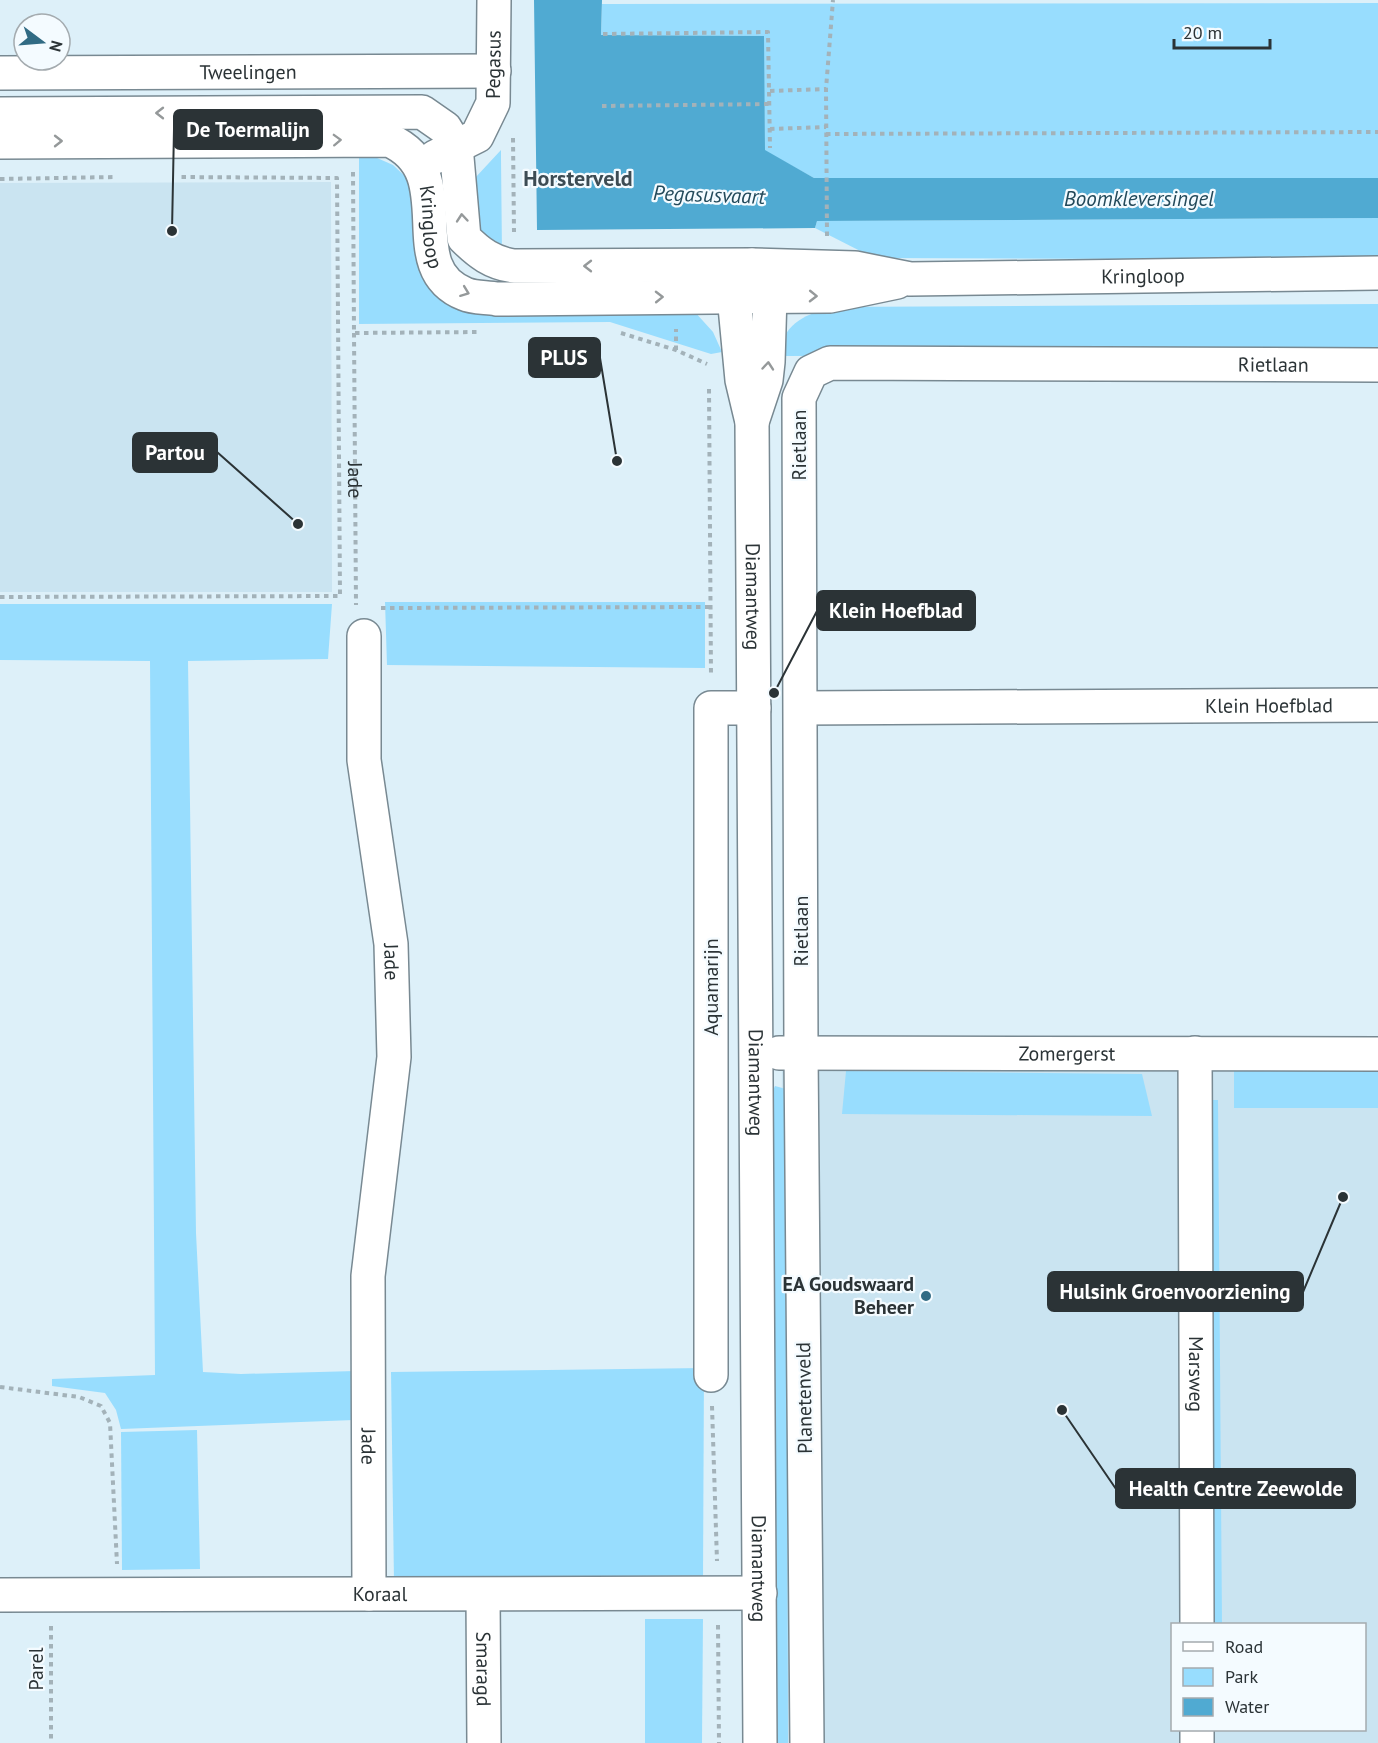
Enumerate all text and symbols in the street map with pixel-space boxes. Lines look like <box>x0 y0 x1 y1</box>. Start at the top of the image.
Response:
north arrow <box>12 12 72 72</box>
scale bar <box>1174 12 1270 50</box>
text: 20 m <box>1183 21 1222 44</box>
street label: Pegasus <box>480 30 507 99</box>
text: N <box>45 38 67 54</box>
street label: Tweelingen <box>199 59 297 85</box>
one-way arrow <box>155 107 164 119</box>
callout: De Toermalijn <box>174 110 322 149</box>
text: De Toermalijn <box>186 116 310 143</box>
one-way arrow <box>333 134 342 146</box>
one-way arrow <box>54 135 63 148</box>
district label: Horsterveld <box>523 164 633 192</box>
water label: Pegasusvaart <box>653 179 767 210</box>
street label: Kringloop <box>414 183 449 272</box>
water label: Boomkleversingel <box>1064 185 1214 212</box>
one-way arrow <box>456 214 469 223</box>
one-way arrow <box>584 260 593 272</box>
street label: Kringloop <box>1101 262 1185 290</box>
one-way arrow <box>460 285 470 298</box>
one-way arrow <box>809 290 818 302</box>
one-way arrow <box>655 291 664 303</box>
callout: PLUS <box>529 338 600 377</box>
text: PLUS <box>540 344 588 371</box>
street label: Rietlaan <box>1238 351 1309 378</box>
one-way arrow <box>761 361 774 370</box>
street label: Rietlaan <box>786 410 812 480</box>
callout: Partou <box>133 433 217 472</box>
text: Partou <box>145 439 205 466</box>
street label: Jade <box>342 461 368 498</box>
street label: Diamantweg <box>740 543 766 650</box>
callout: Klein Hoefblad <box>817 591 975 630</box>
text: Klein Hoefblad <box>829 597 963 624</box>
street label: Klein Hoefblad <box>1205 692 1333 719</box>
street label: Rietlaan <box>788 896 814 966</box>
street label: Aquamarijn <box>698 938 724 1036</box>
street label: Jade <box>378 942 405 981</box>
street label: Diamantweg <box>743 1029 769 1136</box>
street label: Zomergerst <box>1019 1040 1116 1067</box>
place label: EA Goudswaard Beheer <box>783 1271 914 1320</box>
callout: Hulsink Groenvoorziening <box>1048 1272 1303 1311</box>
text: Hulsink Groenvoorziening <box>1060 1278 1290 1305</box>
marker: EA Goudswaard Beheer <box>919 1289 933 1303</box>
street label: Marsweg <box>1183 1336 1209 1412</box>
street label: Planetenveld <box>790 1342 818 1454</box>
street label: Jade <box>355 1427 382 1465</box>
callout: Health Centre Zeewolde <box>1116 1469 1355 1508</box>
text: Health Centre Zeewolde <box>1129 1475 1343 1502</box>
street label: Diamantweg <box>746 1515 772 1622</box>
street label: Koraal <box>353 1581 407 1607</box>
legend <box>1171 1623 1366 1731</box>
street label: Smaragd <box>470 1631 497 1707</box>
text: Road <box>1225 1635 1263 1658</box>
street label: Parel <box>23 1647 49 1691</box>
text: Park <box>1225 1665 1258 1688</box>
text: Water <box>1225 1695 1269 1718</box>

